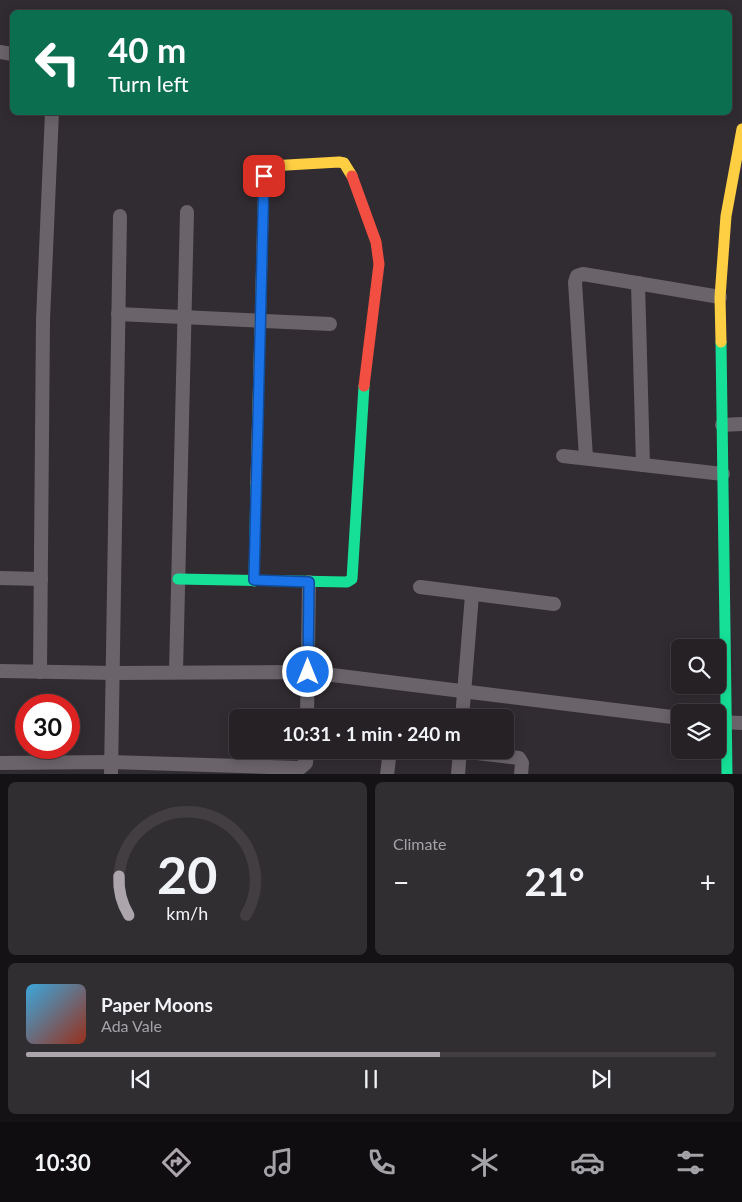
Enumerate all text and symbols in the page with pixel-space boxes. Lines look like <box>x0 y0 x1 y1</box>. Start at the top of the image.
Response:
text: 40 m <box>108 28 186 70</box>
icon: left <box>25 30 90 95</box>
text: Turn left <box>108 70 189 97</box>
pin <box>243 155 285 197</box>
icon: arrive <box>250 162 278 190</box>
map controls <box>671 639 726 759</box>
button: search <box>671 639 726 694</box>
position arrow <box>281 645 333 697</box>
speed limit sign: 30 <box>15 694 80 759</box>
button: layers <box>671 704 726 759</box>
text: 10:31 · 1 min · 240 m <box>282 722 461 745</box>
text: Climate <box>393 834 446 853</box>
text: 20 <box>157 843 218 905</box>
text: 21° <box>525 858 584 904</box>
text: − <box>393 865 409 899</box>
text: + <box>700 865 716 899</box>
text: km/h <box>167 902 208 924</box>
text: Paper Moons <box>101 993 213 1016</box>
text: Ada Vale <box>101 1016 162 1035</box>
icon: previous <box>127 1065 155 1093</box>
icon: pause <box>357 1065 385 1093</box>
icon: next <box>587 1065 615 1093</box>
icon: directions <box>159 1145 194 1180</box>
icon: music <box>261 1145 296 1180</box>
icon: phone <box>364 1145 399 1180</box>
icon: climate <box>467 1145 502 1180</box>
icon: car <box>570 1145 605 1180</box>
icon: filters <box>673 1145 708 1180</box>
text: 10:30 <box>34 1149 91 1176</box>

